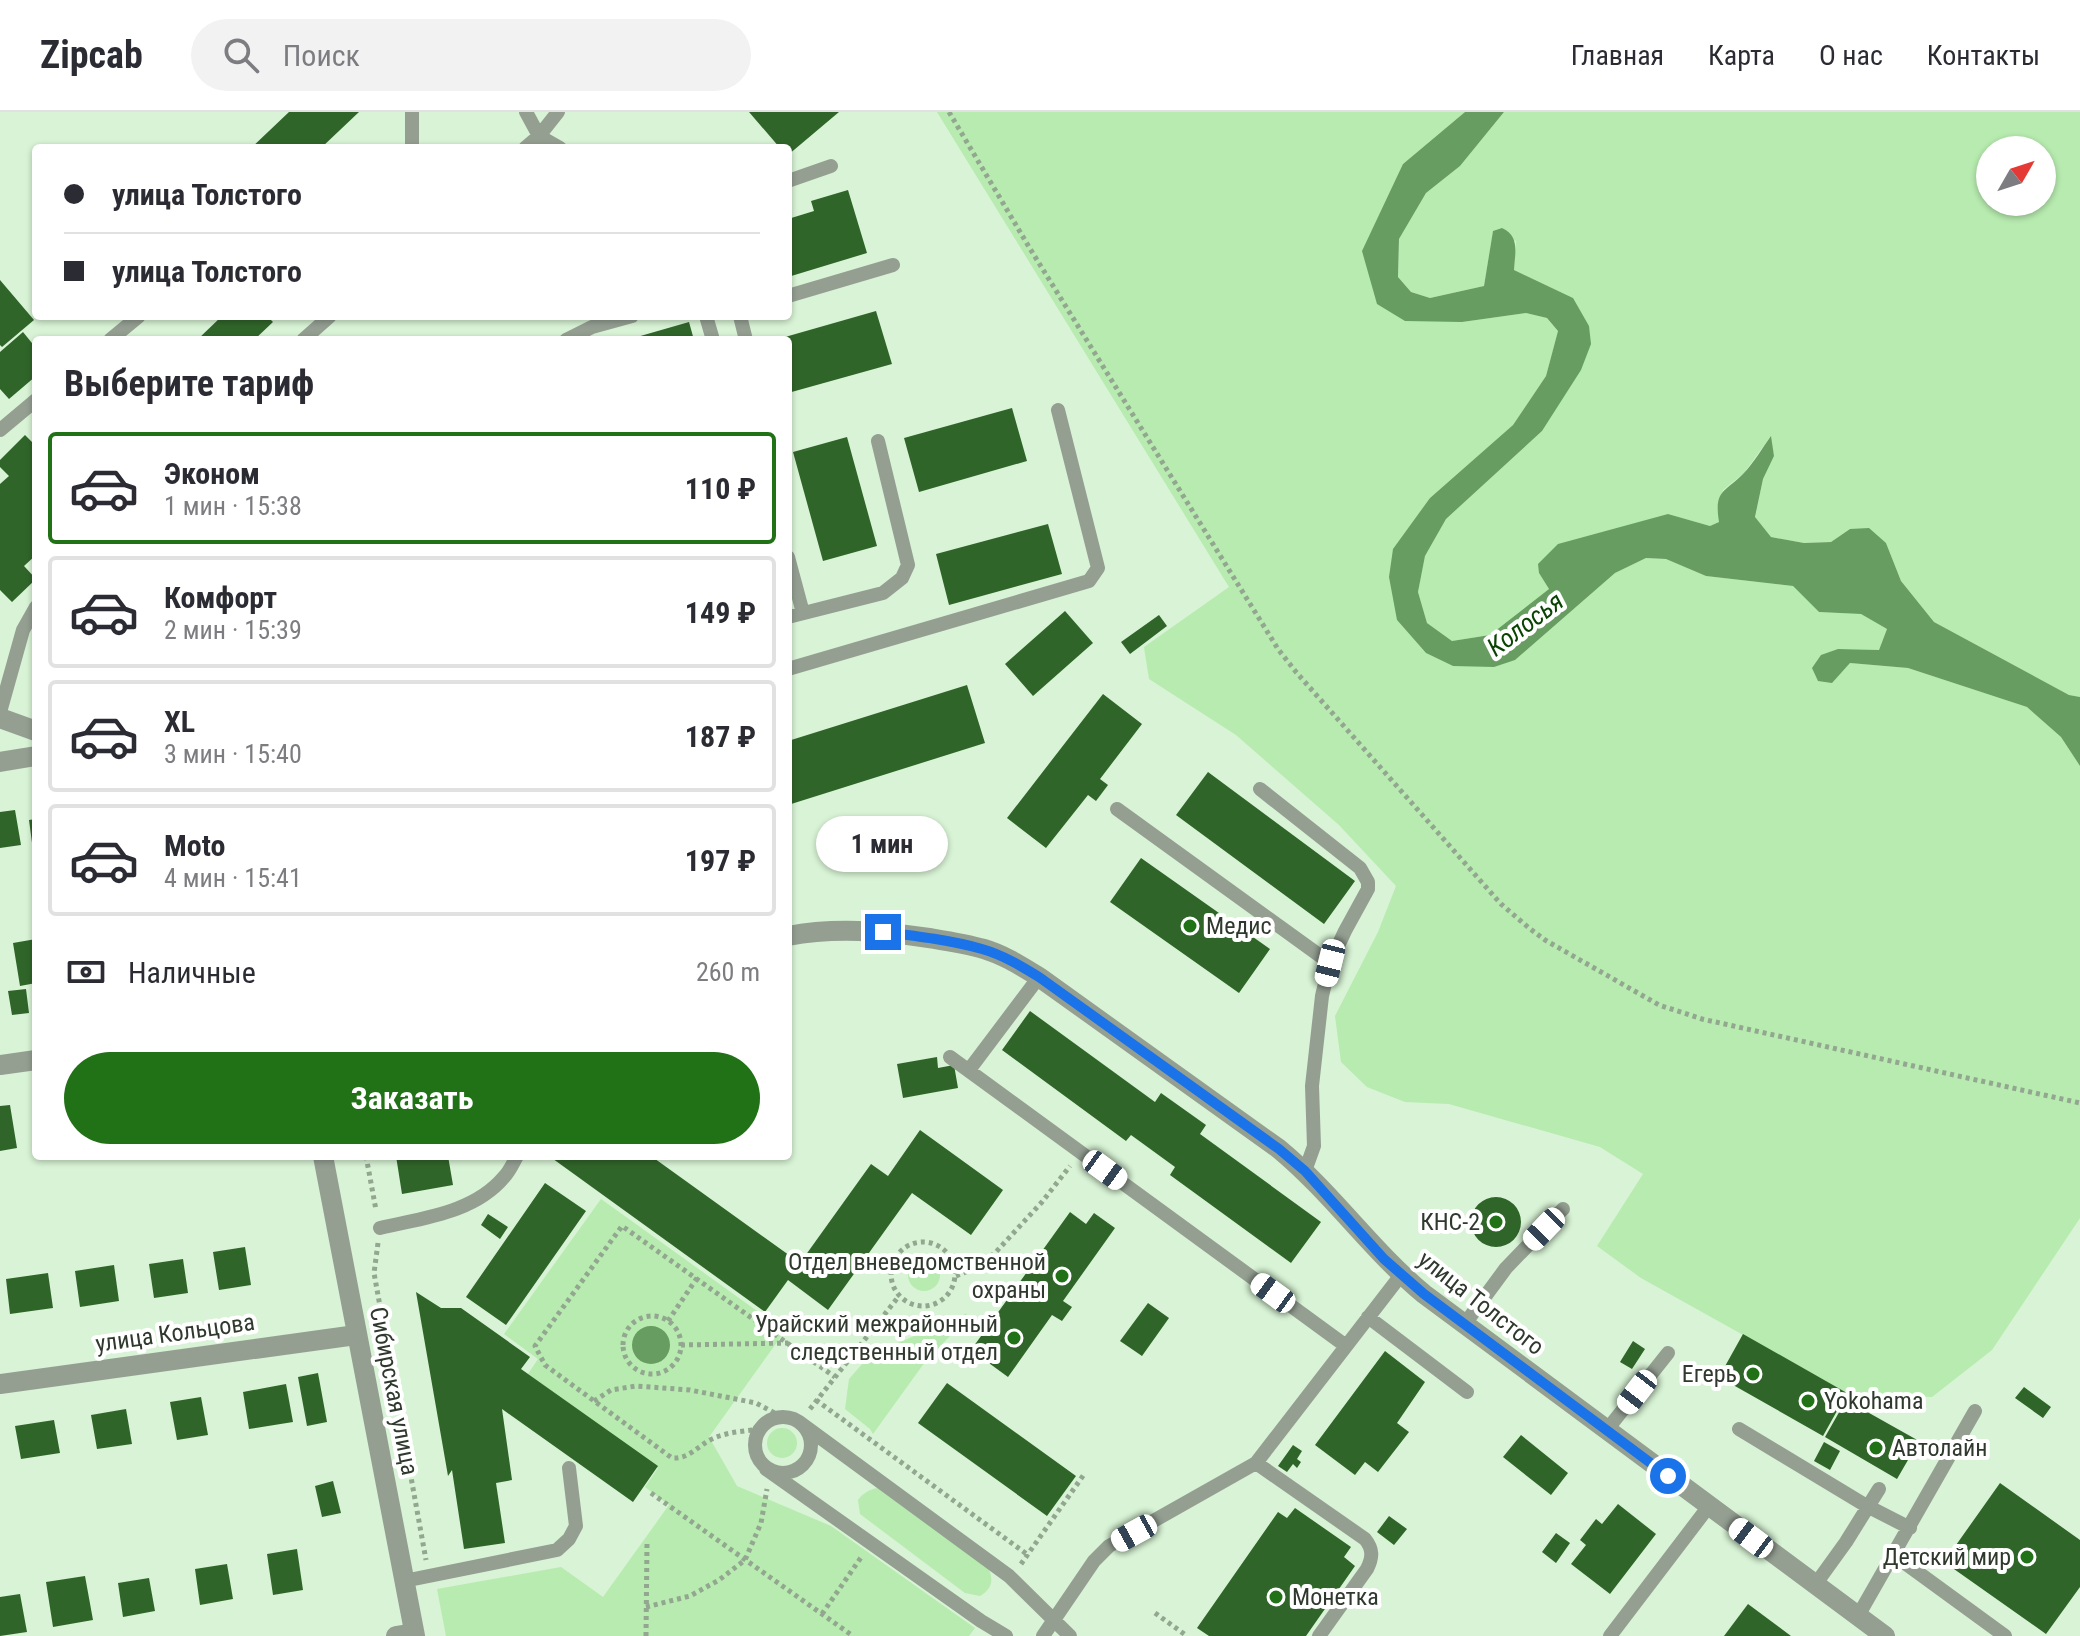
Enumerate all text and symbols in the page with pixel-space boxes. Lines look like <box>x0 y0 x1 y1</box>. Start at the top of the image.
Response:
search box <box>191 19 751 91</box>
text: Zipcab <box>40 33 143 77</box>
icon: search <box>219 33 263 77</box>
text: Поиск <box>283 38 360 73</box>
text: Главная <box>1571 39 1664 72</box>
text: Карта <box>1708 39 1775 72</box>
text: О нас <box>1819 39 1883 72</box>
text: Контакты <box>1927 39 2040 72</box>
north arrow <box>1976 136 2056 216</box>
map controls <box>1976 136 2056 216</box>
text: улица Толстого <box>112 177 302 212</box>
text: улица Толстого <box>112 254 302 289</box>
text: Выберите тариф <box>64 363 314 405</box>
icon: car <box>68 452 140 524</box>
text: Эконом <box>164 456 260 491</box>
text: 110 ₽ <box>685 471 756 506</box>
text: 1 мин · 15:38 <box>164 491 302 521</box>
icon: car <box>68 576 140 648</box>
text: Комфорт <box>164 580 277 615</box>
water label: Колосья <box>1481 586 1569 662</box>
text: 149 ₽ <box>685 595 756 630</box>
text: 2 мин · 15:39 <box>164 615 302 645</box>
icon: car <box>68 700 140 772</box>
text: XL <box>164 704 195 739</box>
text: 187 ₽ <box>685 719 756 754</box>
text: 3 мин · 15:40 <box>164 739 302 769</box>
callout: 1 мин <box>817 816 949 872</box>
icon: car <box>68 824 140 896</box>
text: Moto <box>164 828 225 863</box>
text: 1 мин <box>851 829 913 859</box>
text: 197 ₽ <box>685 843 756 878</box>
text: 4 мин · 15:41 <box>164 863 302 893</box>
place label: Медис <box>1206 912 1272 940</box>
route end <box>865 914 901 950</box>
marker: Медис <box>1181 917 1199 935</box>
car <box>1313 937 1347 989</box>
icon: cash <box>64 950 108 994</box>
text: Наличные <box>128 955 256 990</box>
text: 260 m <box>696 957 760 987</box>
button: Заказать <box>64 1052 760 1144</box>
car <box>1079 1146 1131 1194</box>
car <box>1519 1203 1569 1255</box>
place label: КНС-2 <box>1420 1208 1480 1236</box>
marker: КНС-2 <box>1487 1213 1505 1231</box>
street label: улица Толстого <box>1412 1245 1550 1361</box>
place label: Отдел вневедомственной охраны <box>788 1248 1046 1304</box>
marker: Отдел вневедомственной охраны <box>1053 1267 1071 1285</box>
car <box>1247 1269 1299 1317</box>
street label: Сибирская улица <box>364 1305 424 1477</box>
street label: улица Кольцова <box>94 1308 256 1358</box>
place label: Урайский межрайонный следственный отдел <box>755 1310 998 1366</box>
marker: Урайский межрайонный следственный отдел <box>1005 1329 1023 1347</box>
place label: Егерь <box>1682 1360 1737 1388</box>
marker: Егерь <box>1744 1365 1762 1383</box>
car <box>1613 1366 1661 1418</box>
place label: Yokohama <box>1824 1387 1923 1415</box>
marker: Yokohama <box>1799 1392 1817 1410</box>
place label: Автолайн <box>1892 1434 1988 1462</box>
marker: Автолайн <box>1867 1439 1885 1457</box>
route start <box>1650 1458 1686 1494</box>
car <box>1107 1511 1161 1555</box>
car <box>1725 1514 1777 1562</box>
place label: Детский мир <box>1883 1543 2011 1571</box>
marker: Детский мир <box>2018 1548 2036 1566</box>
place label: Монетка <box>1292 1583 1379 1611</box>
marker: Монетка <box>1267 1588 1285 1606</box>

